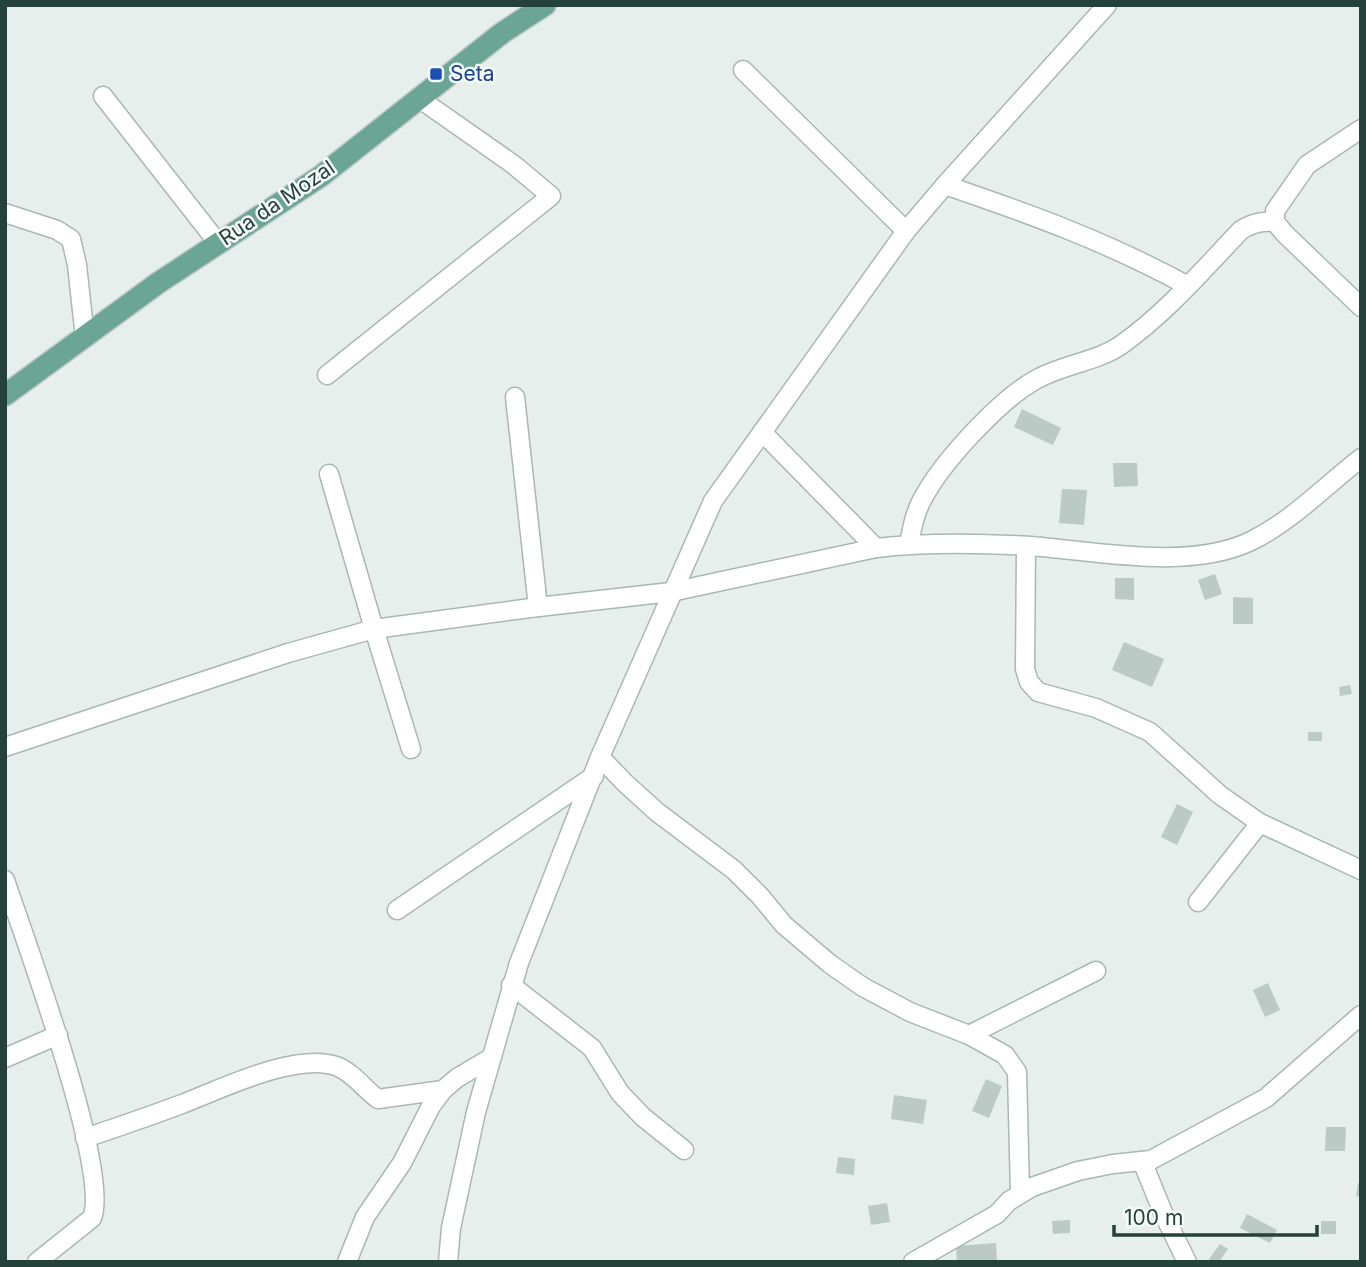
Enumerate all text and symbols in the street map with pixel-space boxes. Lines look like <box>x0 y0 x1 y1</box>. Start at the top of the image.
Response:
place label: Seta <box>450 61 494 86</box>
marker: Seta <box>428 66 444 82</box>
street label: Rua da Mozal <box>214 155 339 250</box>
scale bar <box>1114 1194 1317 1238</box>
text: 100 m <box>1124 1205 1183 1230</box>

